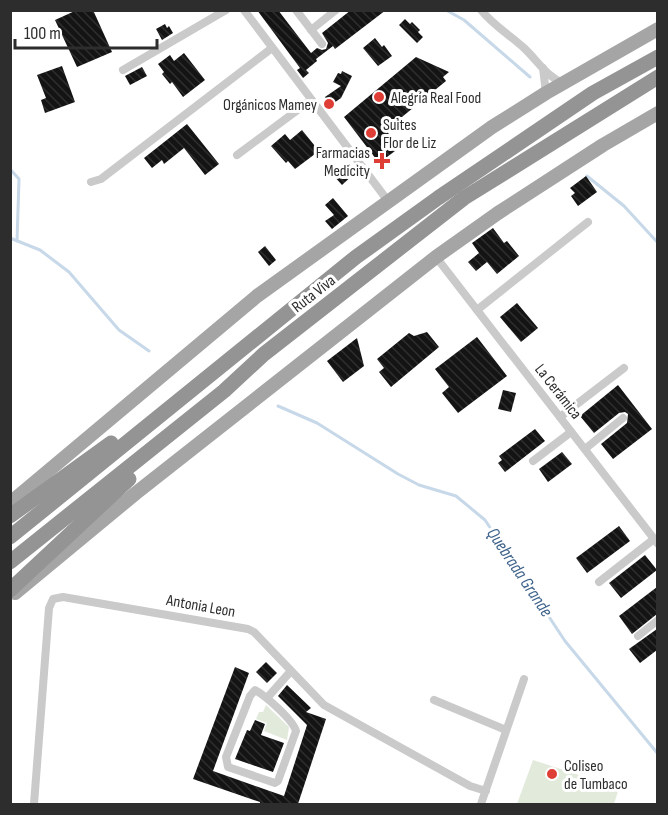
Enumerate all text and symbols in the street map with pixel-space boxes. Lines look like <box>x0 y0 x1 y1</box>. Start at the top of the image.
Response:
scale bar <box>15 12 158 50</box>
text: 100 m <box>24 23 61 44</box>
place label: Alegría Real Food <box>390 89 481 108</box>
marker: Alegría Real Food <box>372 90 386 104</box>
place label: Orgánicos Mamey <box>223 96 317 115</box>
marker: Orgánicos Mamey <box>322 97 336 111</box>
place label: Suites Flor de Liz <box>383 116 436 153</box>
marker: Suites Flor de Liz <box>364 126 378 140</box>
place label: Farmacias Medicity <box>316 144 370 181</box>
marker: Farmacias Medicity <box>375 154 389 168</box>
street label: Ruta Viva <box>288 271 339 317</box>
street label: La Cerámica <box>530 361 585 423</box>
water label: Quebrada Grande <box>482 524 557 621</box>
street label: Antonia Leon <box>164 591 237 622</box>
place label: Coliseo de Tumbaco <box>564 757 628 794</box>
marker: Coliseo de Tumbaco <box>545 767 559 781</box>

